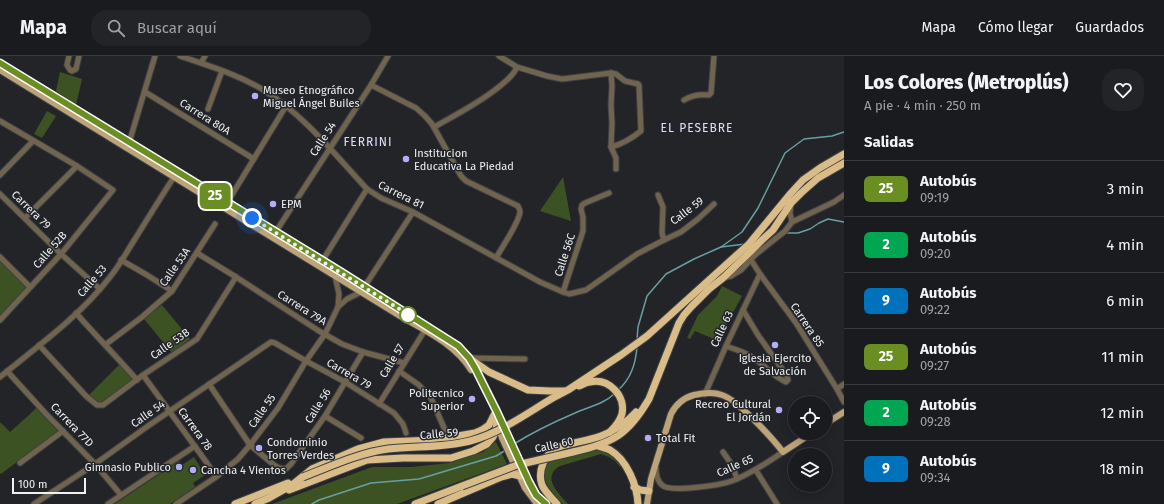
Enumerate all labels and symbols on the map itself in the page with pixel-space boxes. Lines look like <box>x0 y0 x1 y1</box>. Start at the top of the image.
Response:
place label: Museo Etnográfico Miguel Ángel Builes <box>263 84 360 110</box>
marker: Museo Etnográfico Miguel Ángel Builes <box>250 91 260 101</box>
street label: Carrera 80A <box>177 96 233 138</box>
street label: Calle 54 <box>307 119 339 159</box>
district label: EL PESEBRE <box>661 121 733 135</box>
district label: FERRINI <box>343 135 393 149</box>
place label: Institucion Educativa La Piedad <box>414 147 514 173</box>
marker: Institucion Educativa La Piedad <box>401 154 411 164</box>
street label: Carrera 81 <box>376 178 426 212</box>
line badge: 25 <box>197 183 233 209</box>
street label: Carrera 79 <box>9 188 53 232</box>
street label: Calle 59 <box>668 194 706 228</box>
place label: EPM <box>281 198 302 211</box>
marker: EPM <box>268 199 278 209</box>
your location <box>242 208 262 228</box>
street label: Calle 52B <box>30 229 70 271</box>
street label: Calle 56C <box>552 232 578 278</box>
street label: Calle 53A <box>157 244 193 289</box>
street label: Calle 53 <box>75 262 109 300</box>
street label: Carrera 79A <box>275 288 330 329</box>
street label: Carrera 85 <box>787 300 827 350</box>
unlabelled marker <box>399 306 417 324</box>
street label: Calle 63 <box>708 309 736 349</box>
street label: Calle 53B <box>148 326 192 362</box>
marker: Iglesia Ejercito de Salvación <box>770 340 780 350</box>
street label: Calle 57 <box>377 342 407 380</box>
place label: Iglesia Ejercito de Salvación <box>739 352 811 378</box>
street label: Carrera 79 <box>324 356 374 392</box>
street label: Calle 56 <box>302 386 334 426</box>
place label: Politecnico Superior <box>409 387 465 413</box>
street label: Calle 55 <box>246 391 279 430</box>
marker: Politecnico Superior <box>467 394 477 404</box>
street label: Calle 54 <box>128 398 168 430</box>
place label: Recreo Cultural El Jordán <box>695 398 771 424</box>
street label: Carrera 77D <box>48 400 96 450</box>
street label: Carrera 78 <box>175 405 215 453</box>
marker: Recreo Cultural El Jordán <box>774 405 784 415</box>
street label: Calle 59 <box>419 426 459 442</box>
place label: Total Fit <box>656 432 696 445</box>
marker: Total Fit <box>643 433 653 443</box>
street label: Calle 60 <box>533 434 575 456</box>
place label: Condominio Torres Verdes <box>267 436 334 462</box>
marker: Condominio Torres Verdes <box>254 443 264 453</box>
street label: Calle 65 <box>715 452 756 480</box>
place label: Gimnasio Publico <box>85 461 171 474</box>
marker: Gimnasio Publico <box>174 462 184 472</box>
place label: Cancha 4 Vientos <box>201 464 286 477</box>
marker: Cancha 4 Vientos <box>188 465 198 475</box>
scale bar <box>12 476 86 495</box>

